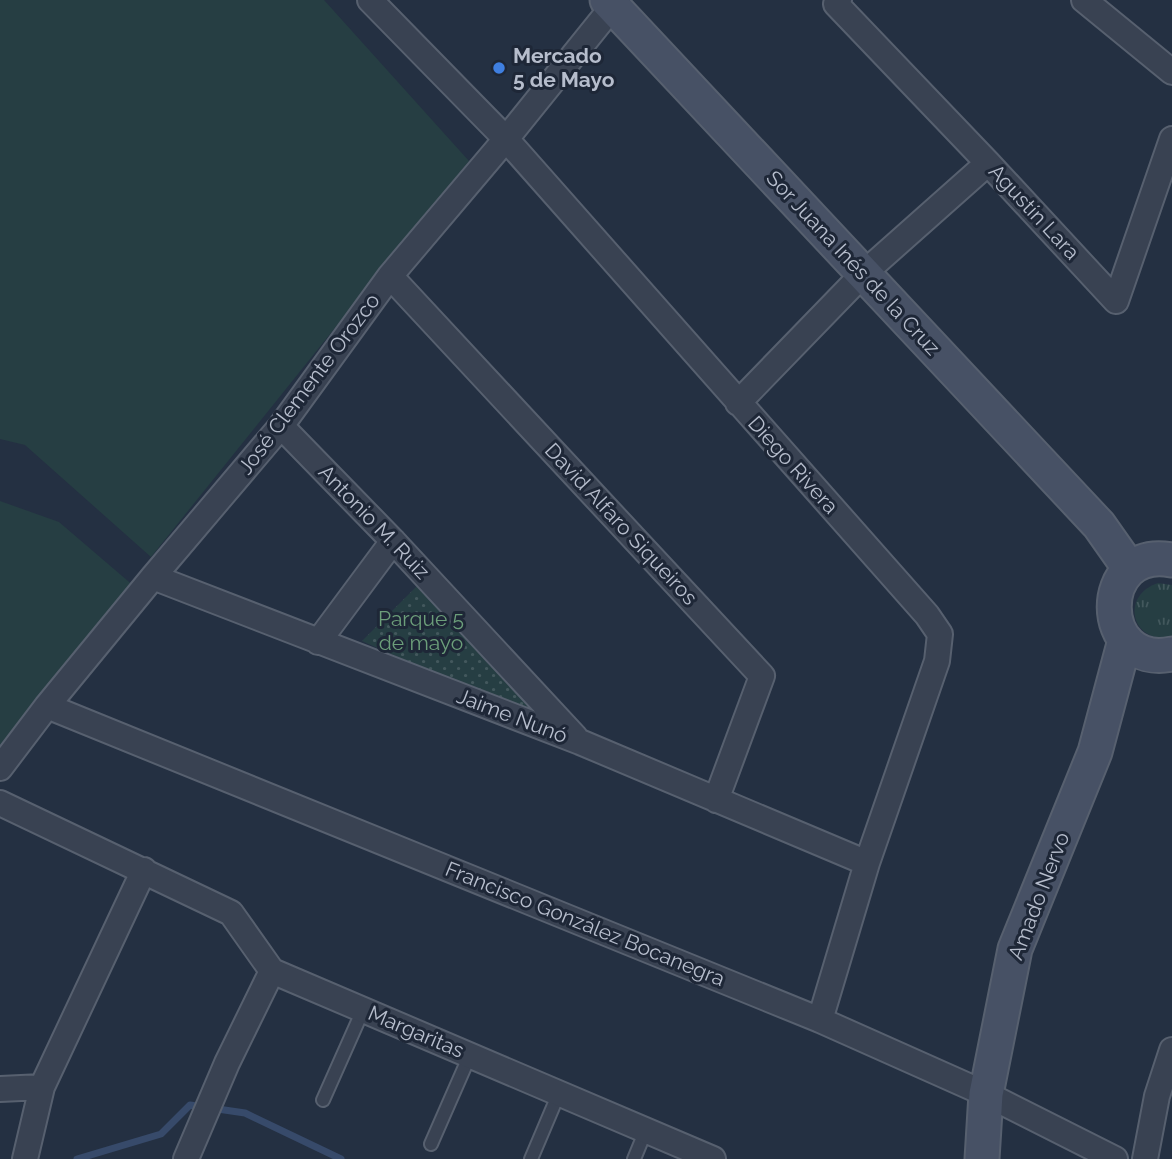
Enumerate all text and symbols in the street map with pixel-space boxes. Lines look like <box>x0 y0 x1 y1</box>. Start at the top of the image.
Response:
place label: Mercado 5 de Mayo <box>513 43 615 92</box>
marker: Mercado 5 de Mayo <box>491 60 507 76</box>
street label: Agustín Lara <box>984 159 1085 264</box>
street label: Sor Juana Inés de la Cruz <box>761 165 945 360</box>
street label: José Clemente Orozco <box>232 288 385 479</box>
street label: Diego Rivera <box>743 411 844 519</box>
street label: David Alfaro Siqueiros <box>540 438 703 610</box>
street label: Antonio M. Ruiz <box>314 459 435 584</box>
park label: Parque 5 de mayo <box>378 606 464 655</box>
street label: Jaime Nunó <box>453 683 571 748</box>
street label: Amado Nervo <box>1003 828 1074 963</box>
street label: Francisco González Bocanegra <box>442 856 728 991</box>
street label: Margaritas <box>364 1000 468 1063</box>

